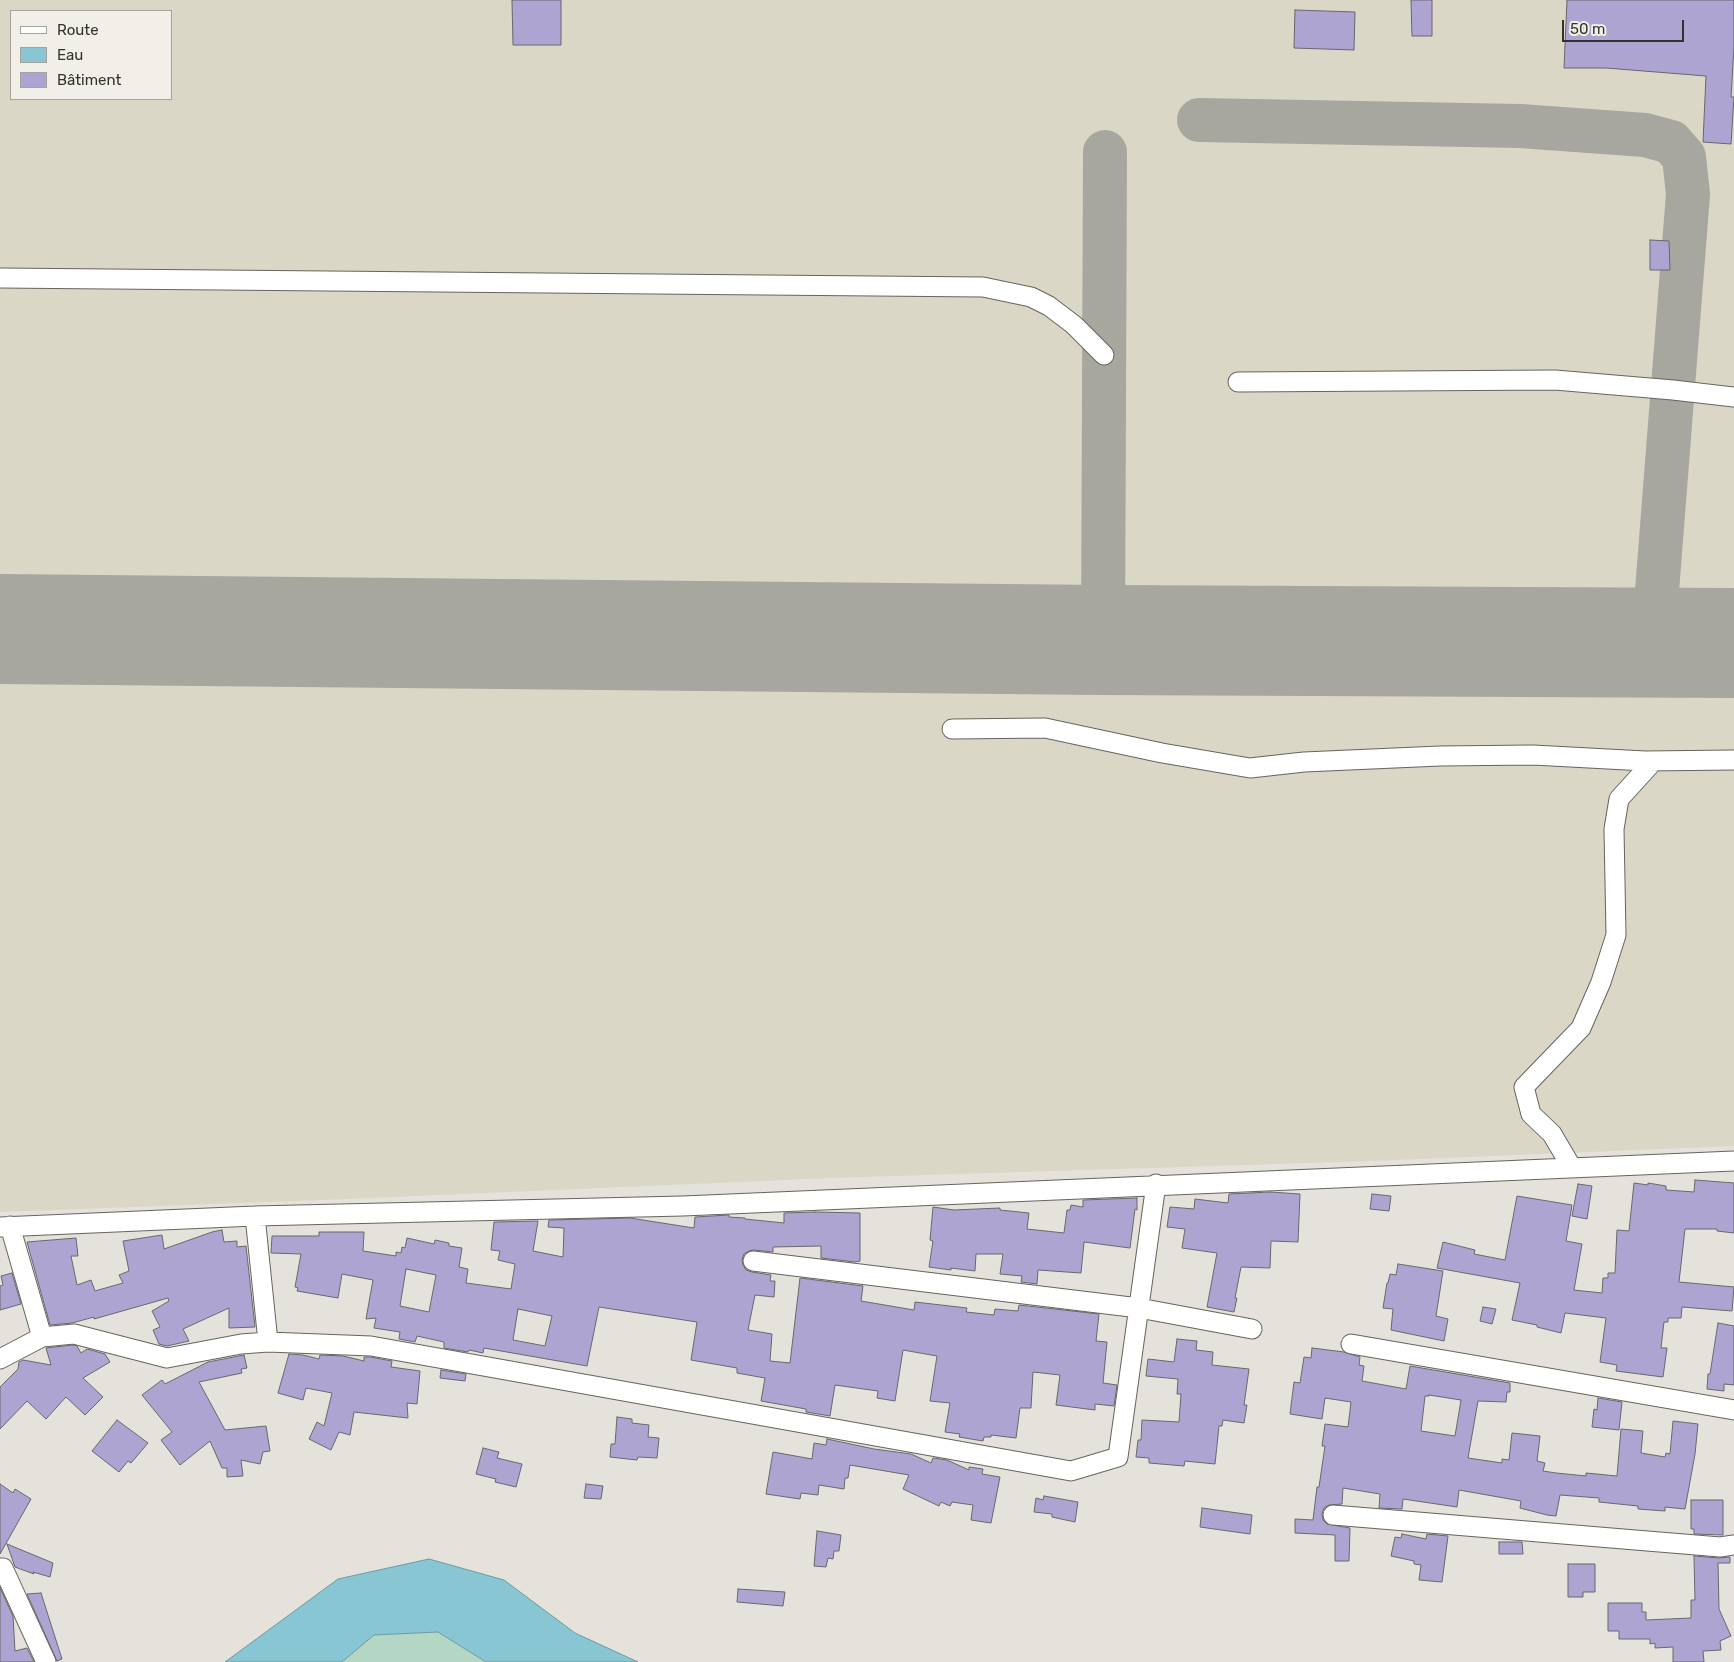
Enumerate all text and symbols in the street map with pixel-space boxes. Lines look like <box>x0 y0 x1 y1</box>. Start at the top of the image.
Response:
legend <box>10 10 172 100</box>
scale bar <box>1564 10 1686 42</box>
text: 50 m <box>1570 20 1605 38</box>
text: Route <box>57 21 99 39</box>
text: Eau <box>57 46 83 64</box>
text: Bâtiment <box>57 71 121 89</box>

